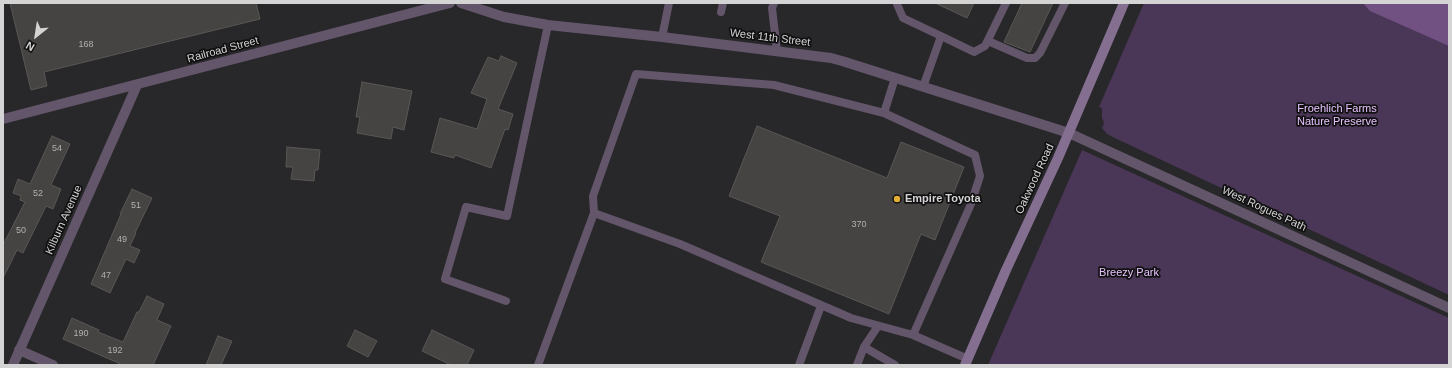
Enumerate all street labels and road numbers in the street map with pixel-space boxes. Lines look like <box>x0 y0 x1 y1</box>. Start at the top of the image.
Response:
street label: West 11th Street <box>729 27 811 49</box>
street label: Railroad Street <box>186 34 260 66</box>
street label: Oakwood Road <box>1013 142 1057 216</box>
street label: Kilburn Avenue <box>43 183 85 257</box>
street label: West Rogues Path <box>1220 184 1308 234</box>

